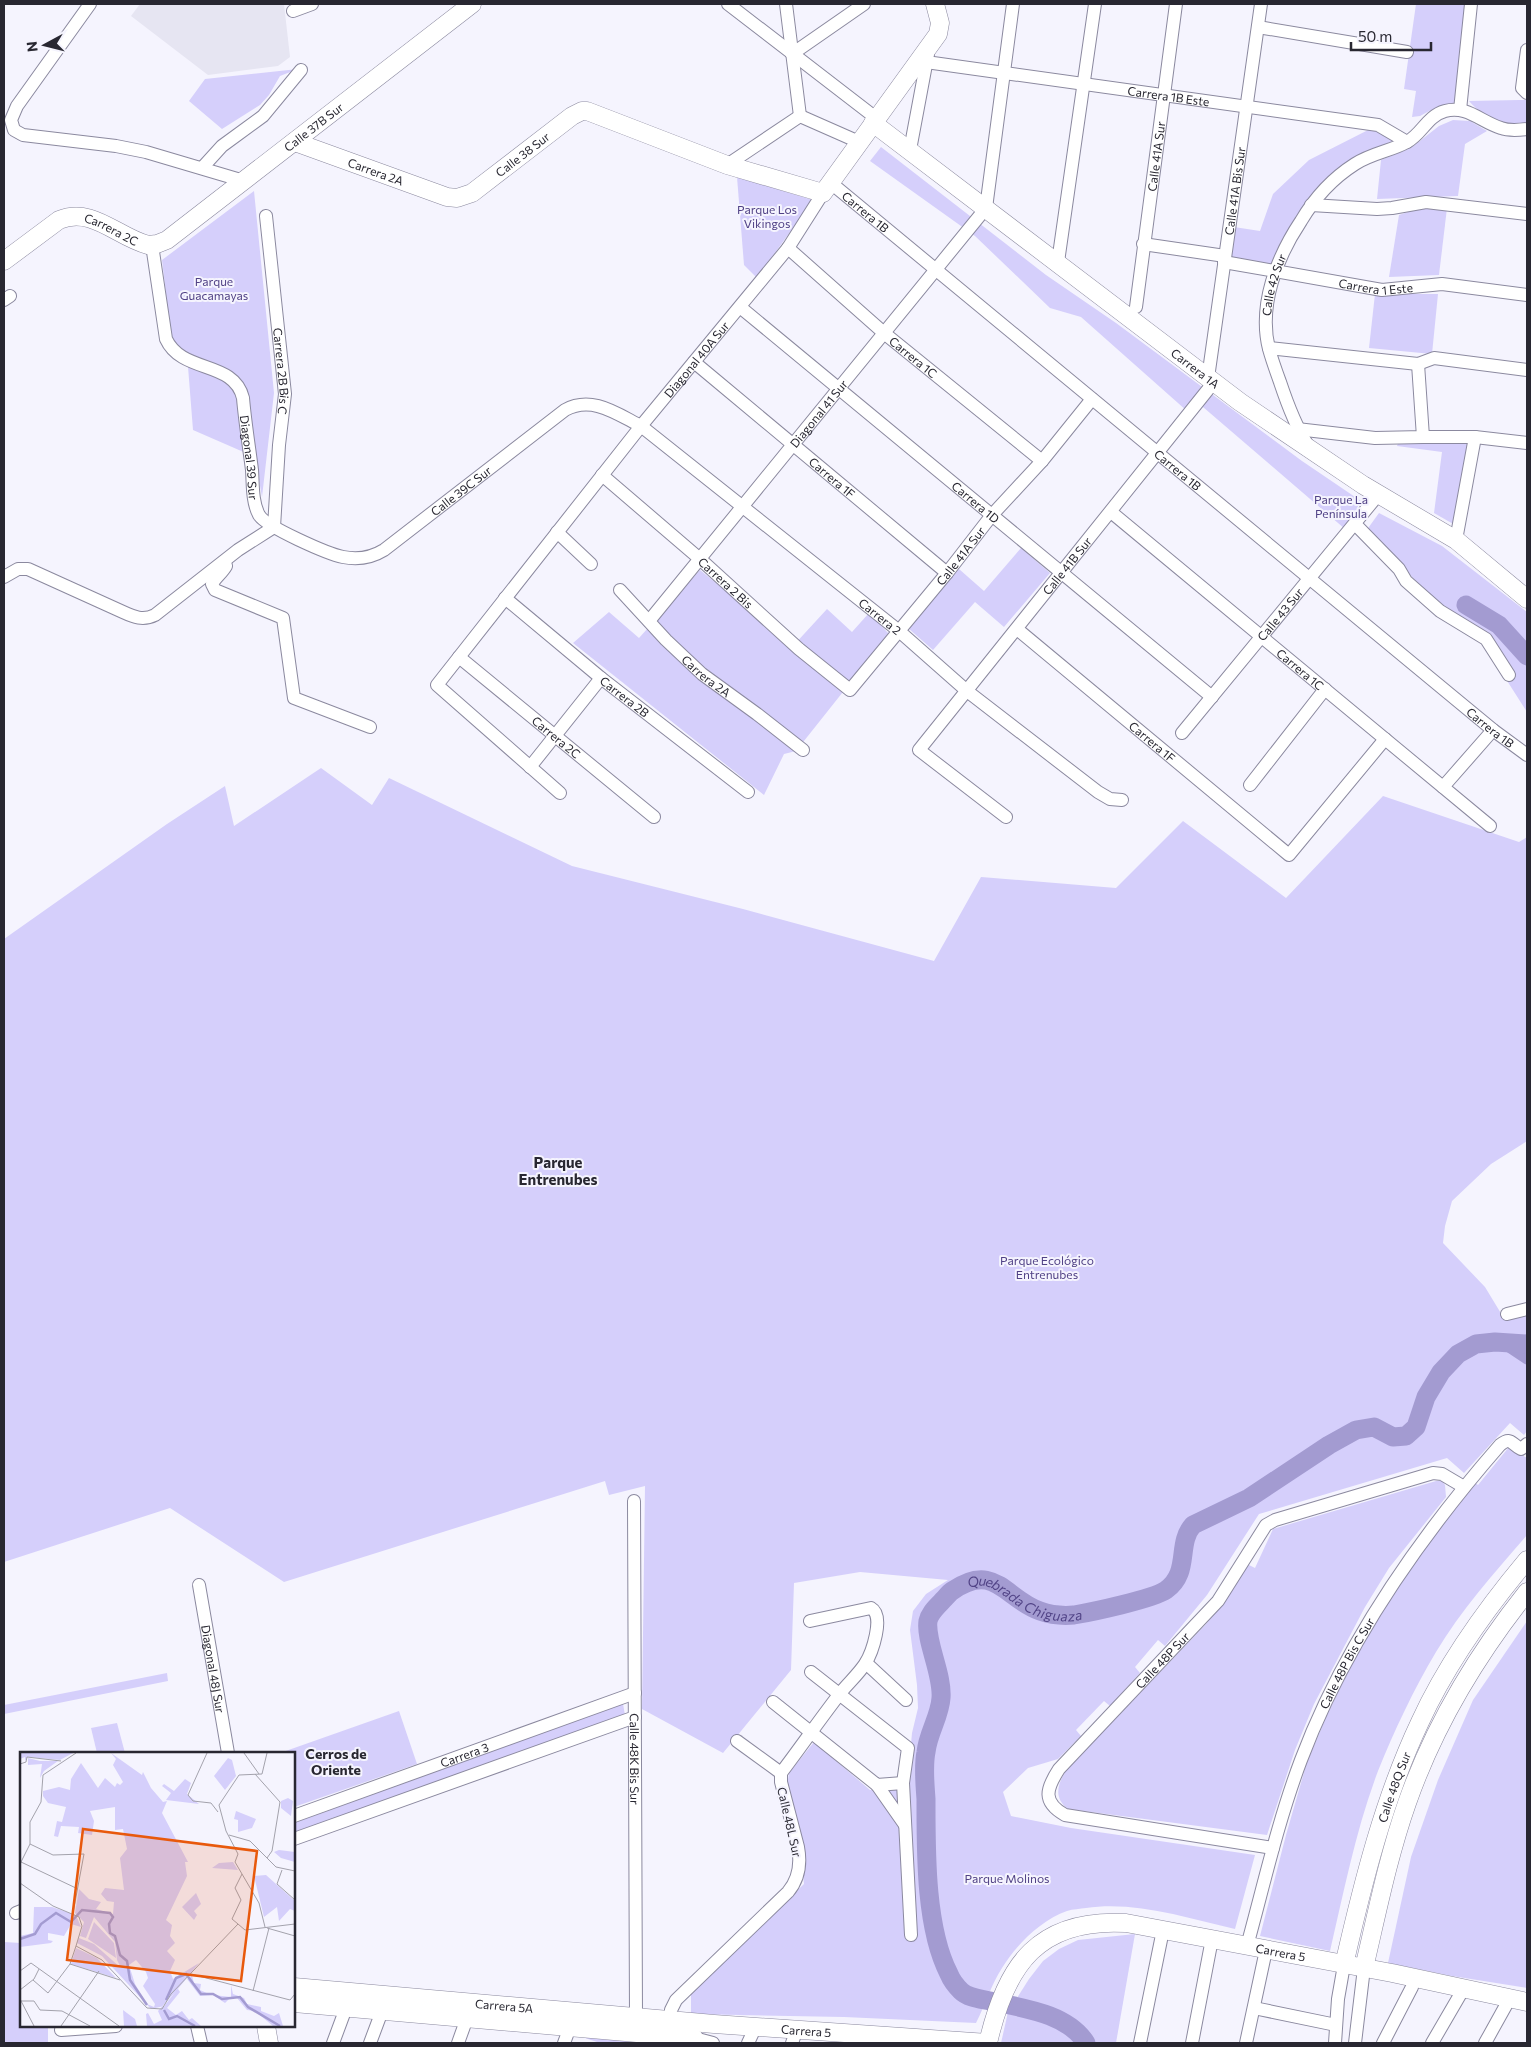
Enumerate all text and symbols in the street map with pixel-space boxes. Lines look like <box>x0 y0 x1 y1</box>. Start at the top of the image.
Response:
north arrow <box>20 20 70 70</box>
scale bar <box>1351 20 1431 52</box>
text: 50 m <box>1358 27 1392 45</box>
text: N <box>23 40 41 53</box>
street label: Carrera 1B Este <box>1127 83 1210 108</box>
street label: Calle 37B Sur <box>281 99 346 154</box>
street label: Calle 41A Sur <box>1144 120 1167 192</box>
street label: Calle 38 Sur <box>493 129 552 179</box>
street label: Calle 41A Bis Sur <box>1221 146 1248 236</box>
street label: Carrera 2A <box>346 155 406 188</box>
street label: Carrera 1B <box>839 188 892 235</box>
park label: Parque Los Vikingos <box>737 202 797 230</box>
street label: Carrera 2C <box>83 210 141 248</box>
street label: Calle 42 Sur <box>1259 251 1289 316</box>
park label: Parque Guacamayas <box>180 274 248 302</box>
street label: Carrera 1 Este <box>1338 275 1413 297</box>
street label: Diagonal 40A Sur <box>661 318 732 400</box>
street label: Carrera 2B Bis C <box>271 327 292 415</box>
street label: Carrera 1C <box>887 333 940 380</box>
street label: Carrera 1A <box>1169 345 1222 391</box>
street label: Diagonal 41 Sur <box>787 377 850 450</box>
street label: Diagonal 39 Sur <box>238 414 261 501</box>
street label: Carrera 1B <box>1152 446 1204 493</box>
street label: Carrera 1F <box>806 454 858 501</box>
street label: Calle 39C Sur <box>428 463 494 518</box>
street label: Carrera 1D <box>949 478 1003 526</box>
park label: Parque La Península <box>1314 492 1368 520</box>
street label: Calle 41A Sur <box>933 524 988 588</box>
street label: Calle 41B Sur <box>1039 534 1094 597</box>
street label: Carrera 2 Bis <box>696 554 756 611</box>
street label: Calle 43 Sur <box>1254 585 1306 643</box>
street label: Carrera 2 <box>856 595 905 637</box>
street label: Carrera 1C <box>1274 645 1327 692</box>
street label: Carrera 2A <box>679 652 733 700</box>
street label: Carrera 2B <box>598 673 652 720</box>
street label: Carrera 1B <box>1464 704 1517 750</box>
street label: Carrera 2C <box>529 713 583 761</box>
street label: Carrera 1F <box>1127 718 1178 765</box>
district label: Parque Entrenubes <box>519 1153 597 1188</box>
park label: Parque Ecológico Entrenubes <box>1000 1253 1094 1281</box>
water label: Quebrada Chiguaza <box>965 1571 1083 1624</box>
street label: Calle 48P Bis C Sur <box>1317 1615 1377 1711</box>
street label: Diagonal 48J Sur <box>199 1624 228 1714</box>
street label: Calle 48P Sur <box>1132 1629 1192 1691</box>
street label: Calle 48K Bis Sur <box>628 1713 642 1805</box>
street label: Carrera 3 <box>438 1739 490 1770</box>
district label: Cerros de Oriente <box>305 1745 367 1778</box>
street label: Calle 48Q Sur <box>1375 1749 1413 1824</box>
inset map <box>20 1752 295 2027</box>
street label: Calle 48L Sur <box>775 1786 805 1859</box>
park label: Parque Molinos <box>965 1871 1049 1885</box>
street label: Carrera 5 <box>1255 1941 1307 1964</box>
street label: Carrera 5A <box>474 1996 534 2015</box>
street label: Carrera 5 <box>781 2022 832 2039</box>

